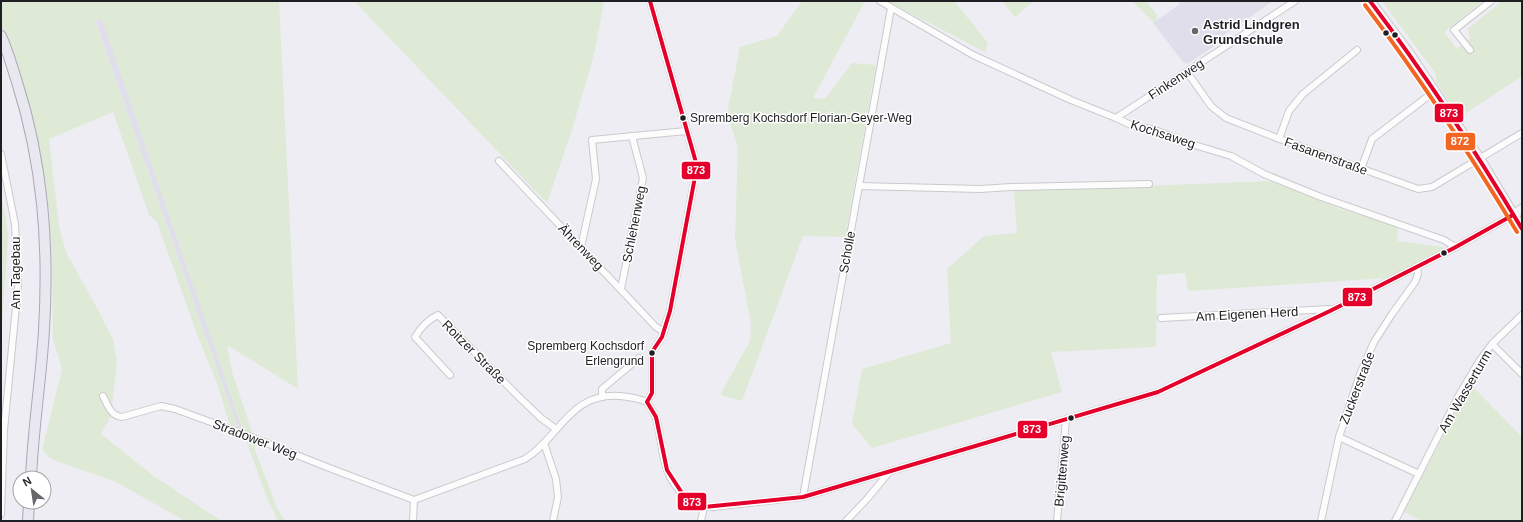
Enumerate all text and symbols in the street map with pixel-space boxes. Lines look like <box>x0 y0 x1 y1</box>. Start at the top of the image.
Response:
place label: Astrid Lindgren Grundschule <box>1203 17 1300 47</box>
marker: Astrid Lindgren Grundschule <box>1190 26 1200 36</box>
unlabelled marker <box>1381 28 1391 38</box>
unlabelled marker <box>1390 30 1400 40</box>
street label: Finkenweg <box>1146 56 1206 102</box>
line badge: 873 <box>1434 103 1464 123</box>
text: 873 <box>1440 107 1458 119</box>
place label: Spremberg Kochsdorf Florian-Geyer-Weg <box>690 111 912 125</box>
marker: Spremberg Kochsdorf Florian-Geyer-Weg <box>678 113 688 123</box>
street label: Kochsaweg <box>1129 116 1197 152</box>
line badge: 872 <box>1445 132 1476 151</box>
street label: Fasanenstraße <box>1282 134 1370 178</box>
text: 872 <box>1451 135 1469 147</box>
line badge: 873 <box>681 161 711 180</box>
text: 873 <box>687 164 705 176</box>
street label: Schlehenweg <box>619 184 649 264</box>
street label: Ährenweg <box>555 221 607 273</box>
street label: Scholle <box>836 230 858 274</box>
street label: Am Tagebau <box>8 237 23 309</box>
unlabelled marker <box>1439 248 1449 258</box>
line badge: 873 <box>1342 287 1373 307</box>
text: 873 <box>1348 291 1366 303</box>
street label: Am Eigenen Herd <box>1195 304 1299 324</box>
street label: Roitzer Straße <box>439 317 509 387</box>
place label: Spremberg Kochsdorf Erlengrund <box>527 339 645 368</box>
street label: Am Wasserturm <box>1435 347 1495 435</box>
marker: Spremberg Kochsdorf Erlengrund <box>647 348 657 358</box>
street label: Zuckerstraße <box>1336 350 1378 426</box>
unlabelled marker <box>1066 413 1076 423</box>
street label: Stradower Weg <box>211 416 299 462</box>
line badge: 873 <box>1017 420 1048 439</box>
text: 873 <box>1023 423 1041 435</box>
street label: Brigittenweg <box>1051 435 1073 507</box>
north arrow <box>12 470 52 510</box>
text: N <box>21 474 33 489</box>
line badge: 873 <box>677 492 707 511</box>
text: 873 <box>683 496 701 508</box>

